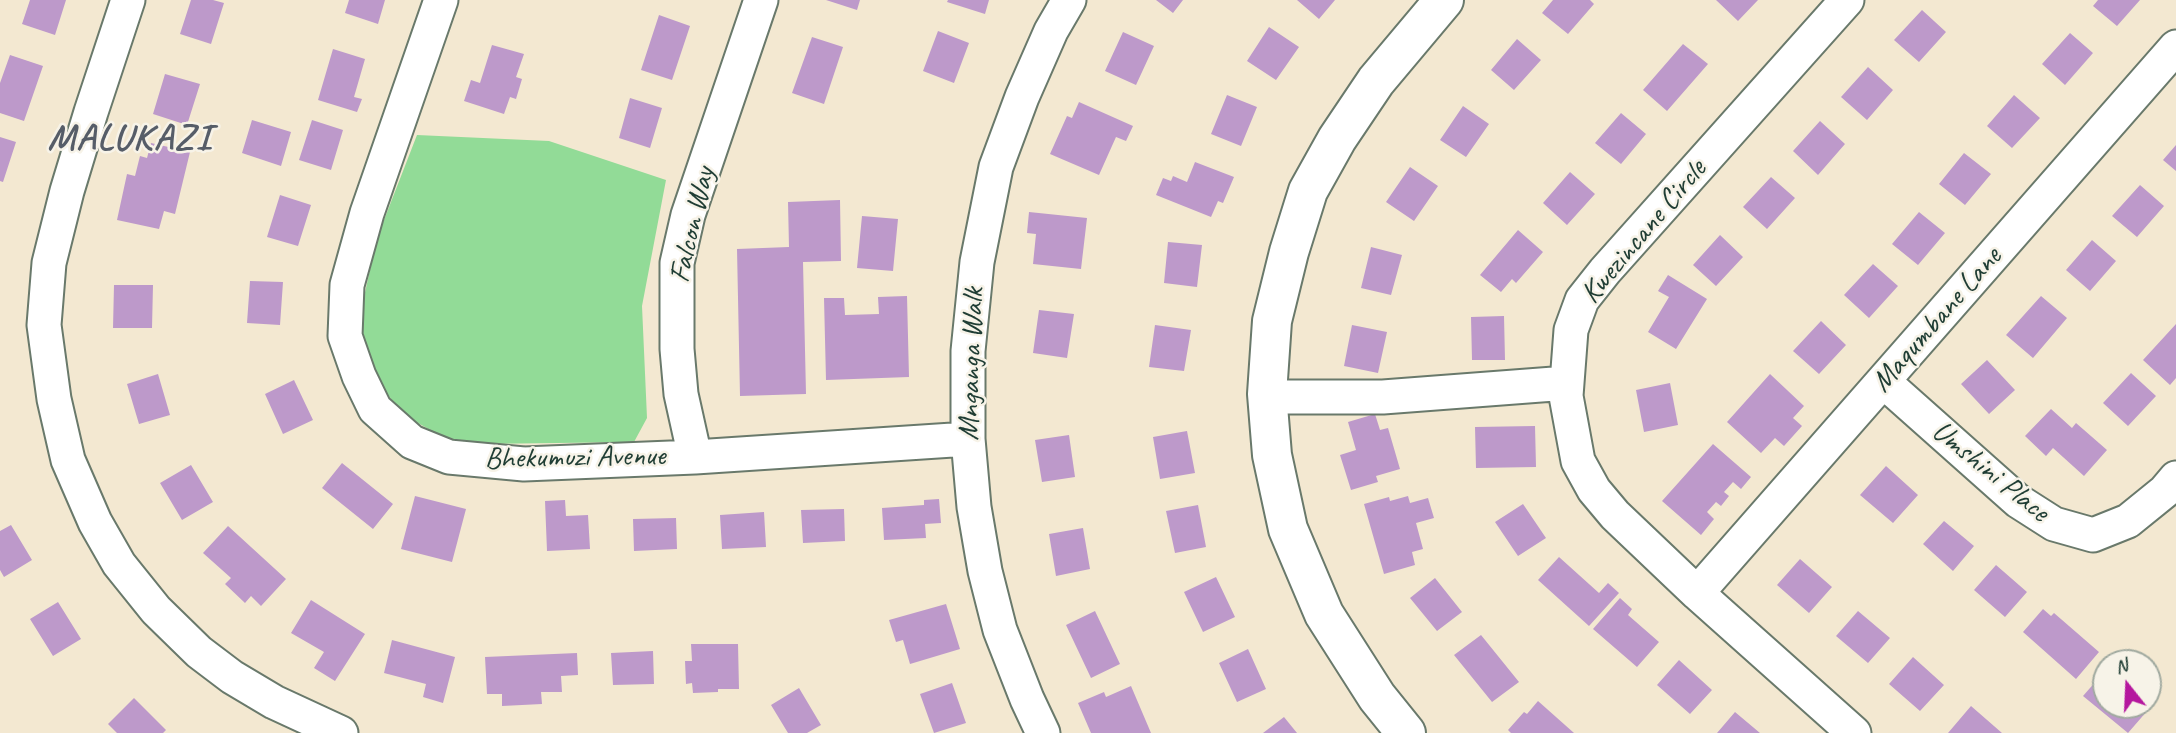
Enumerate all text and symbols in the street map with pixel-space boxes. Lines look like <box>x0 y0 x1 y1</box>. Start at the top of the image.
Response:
district label: MALUKAZI <box>49 117 211 161</box>
street label: Kwezincane Circle <box>1573 153 1715 311</box>
street label: Falcon Way <box>662 164 724 286</box>
street label: Maqumbane Lane <box>1864 240 2010 400</box>
street label: Mnganga Walk <box>951 287 993 441</box>
street label: Umshini Place <box>1924 414 2056 530</box>
street label: Bhekumuzi Avenue <box>484 438 666 478</box>
north arrow <box>2092 649 2162 719</box>
text: N <box>2112 653 2130 679</box>

